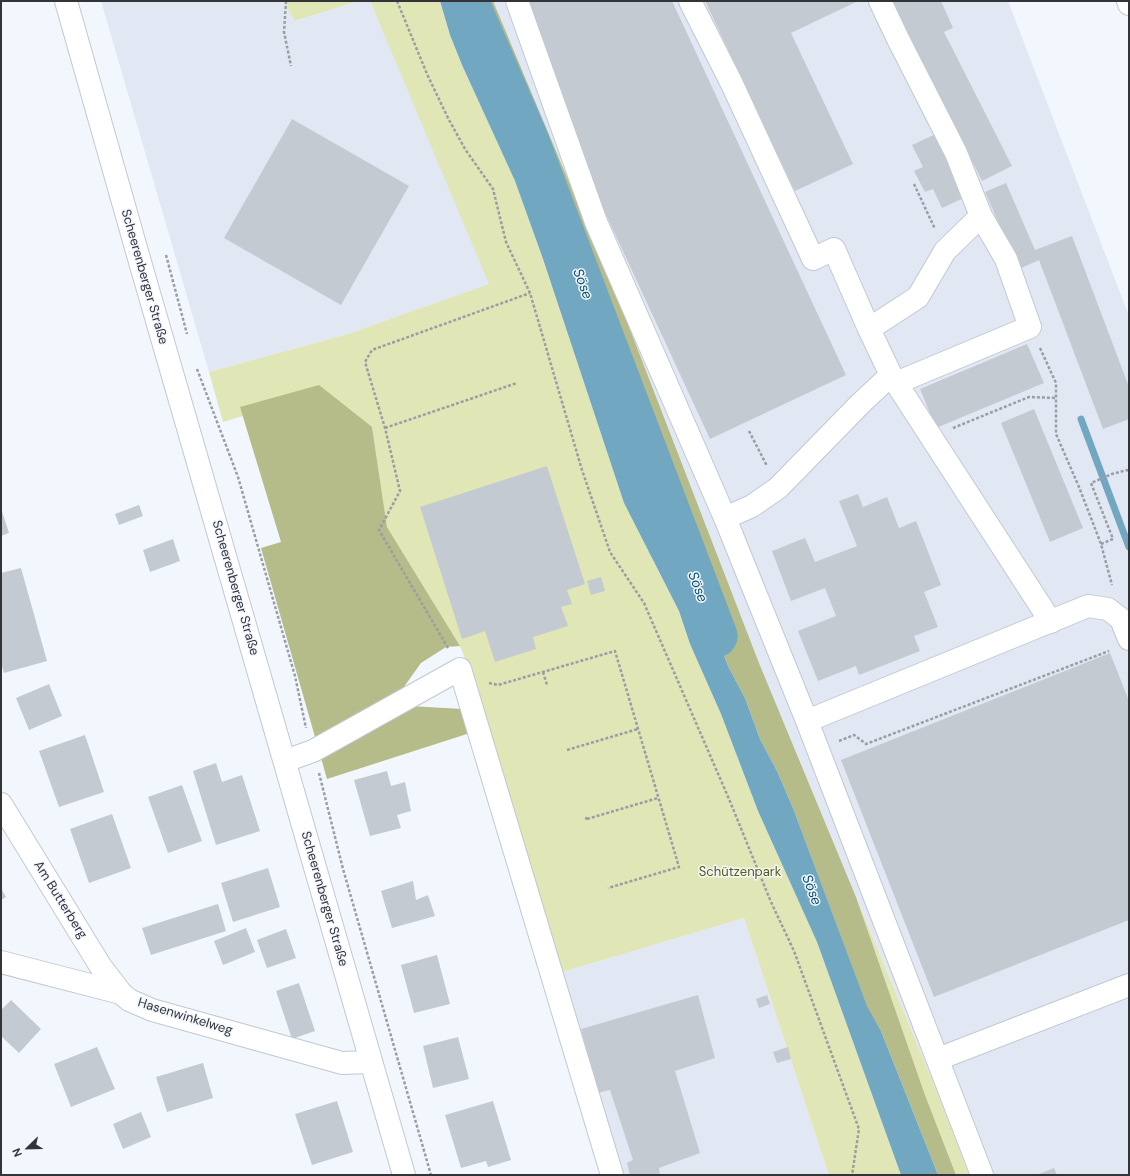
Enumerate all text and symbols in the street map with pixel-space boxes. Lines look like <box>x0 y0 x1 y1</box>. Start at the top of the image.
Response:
street label: Scheerenberger Straße <box>117 208 171 346</box>
water label: Söse <box>569 266 595 302</box>
street label: Scheerenberger Straße <box>208 519 262 657</box>
water label: Söse <box>684 569 710 605</box>
street label: Scheerenberger Straße <box>297 830 351 968</box>
street label: Am Butterberg <box>30 858 90 942</box>
park label: Schützenpark <box>699 865 781 881</box>
water label: Söse <box>798 872 824 908</box>
street label: Hasenwinkelweg <box>136 995 234 1039</box>
north arrow <box>8 1128 48 1168</box>
text: N <box>9 1146 25 1159</box>

